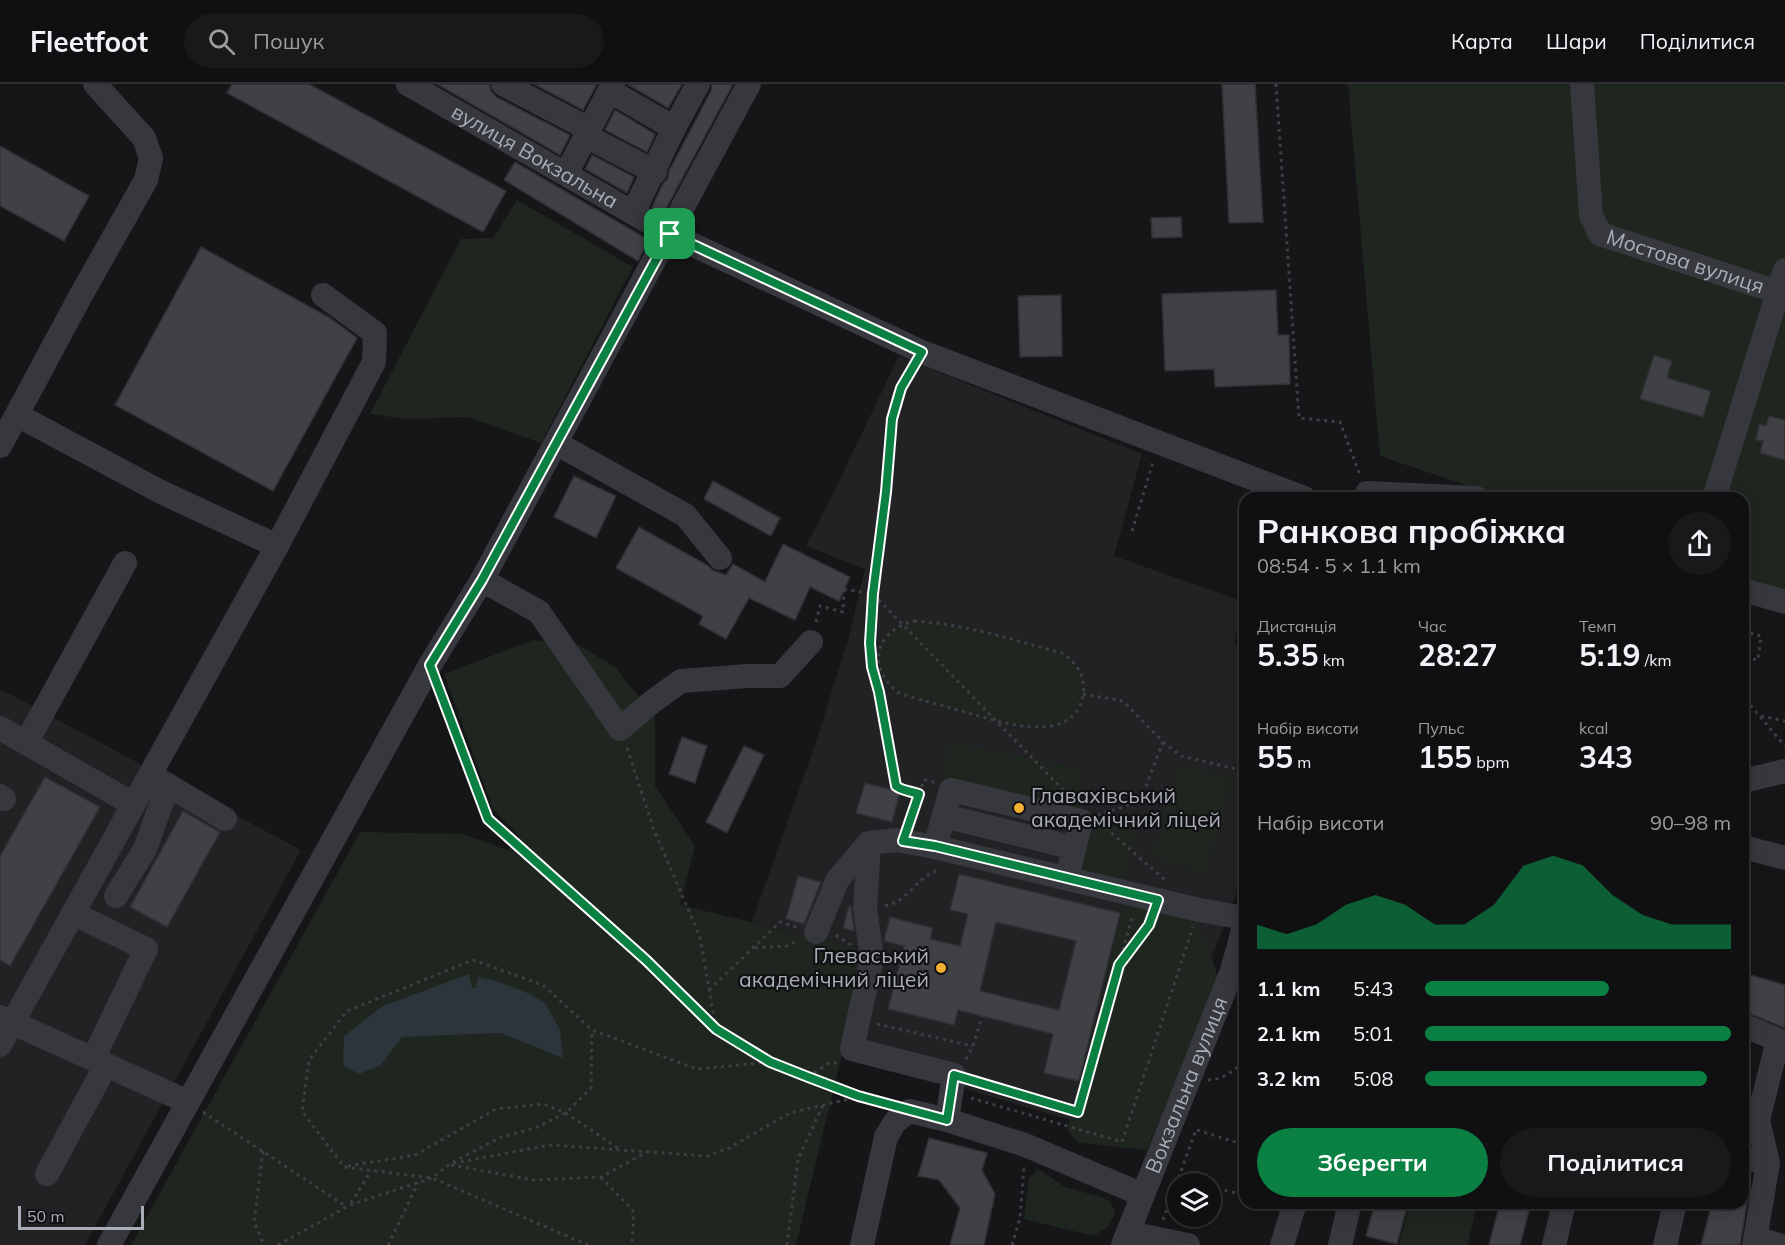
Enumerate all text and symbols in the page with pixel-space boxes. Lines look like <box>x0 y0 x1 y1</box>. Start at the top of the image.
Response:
search box <box>184 14 604 68</box>
text: Fleetfoot <box>30 24 148 59</box>
icon: search <box>205 25 238 58</box>
text: Пошук <box>253 27 324 55</box>
text: Карта <box>1451 28 1513 54</box>
text: Шари <box>1546 28 1607 54</box>
text: Поділитися <box>1640 28 1755 54</box>
street label: вулиця Вокзальна <box>447 98 623 214</box>
pin <box>644 208 695 259</box>
icon: arrive <box>653 217 686 250</box>
street label: Мостова вулиця <box>1603 223 1768 299</box>
text: Ранкова пробіжка <box>1257 510 1566 551</box>
button: share <box>1668 512 1731 575</box>
text: 08:54 · 5 × 1.1 km <box>1257 553 1421 578</box>
text: Дистанція <box>1257 616 1337 636</box>
text: Час <box>1418 616 1447 636</box>
text: Темп <box>1579 616 1617 636</box>
text: 5.35 <box>1257 636 1318 674</box>
text: 28:27 <box>1418 636 1497 674</box>
text: 5:19 <box>1579 636 1640 674</box>
text: km <box>1318 650 1345 670</box>
text: /km <box>1640 650 1671 670</box>
text: Набір висоти <box>1257 718 1359 738</box>
text: Пульс <box>1418 718 1465 738</box>
text: kcal <box>1579 718 1608 738</box>
text: 55 <box>1257 738 1293 776</box>
text: 155 <box>1418 738 1472 776</box>
text: 343 <box>1579 738 1633 776</box>
text: m <box>1293 752 1311 772</box>
text: bpm <box>1472 752 1509 772</box>
place label: Главахівський академічний ліцей <box>1031 782 1221 832</box>
marker: Главахівський академічний ліцей <box>1012 801 1026 815</box>
text: Набір висоти <box>1257 810 1384 835</box>
text: 90–98 m <box>1650 810 1731 835</box>
place label: Глеваський академічний ліцей <box>739 942 929 992</box>
marker: Глеваський академічний ліцей <box>934 961 948 975</box>
text: 1.1 km <box>1257 976 1320 1001</box>
text: 5:43 <box>1353 976 1394 1001</box>
street label: Вокзальна вулиця <box>1139 993 1232 1177</box>
text: 2.1 km <box>1257 1021 1320 1046</box>
text: 5:01 <box>1353 1021 1394 1046</box>
text: 3.2 km <box>1257 1066 1320 1091</box>
text: 5:08 <box>1353 1066 1394 1091</box>
button: Зберегти <box>1257 1128 1488 1197</box>
button: Поділитися <box>1500 1128 1731 1197</box>
map controls <box>1167 1173 1221 1227</box>
button: layers <box>1167 1173 1221 1227</box>
scale bar <box>18 1203 144 1230</box>
text: 50 m <box>27 1206 64 1226</box>

